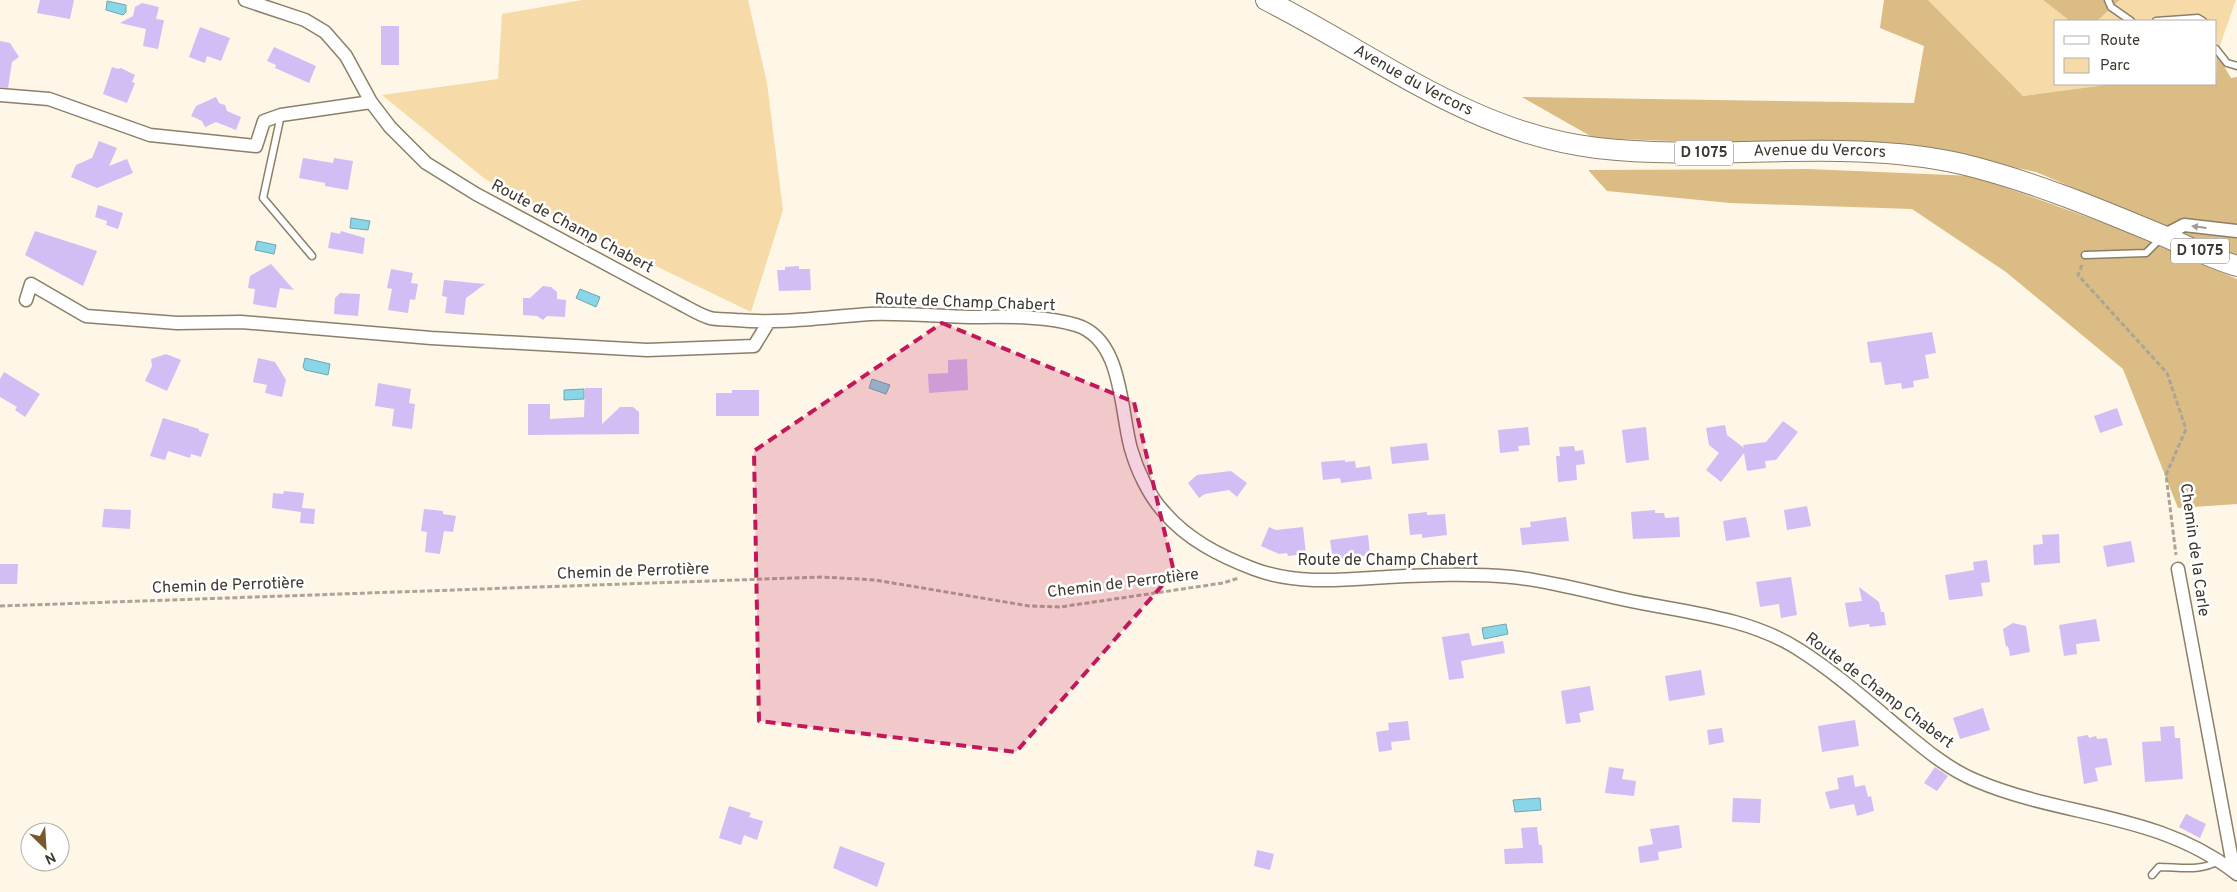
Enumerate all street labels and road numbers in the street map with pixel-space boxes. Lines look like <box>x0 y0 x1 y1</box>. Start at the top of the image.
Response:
street label: Avenue du Vercors <box>1350 41 1476 121</box>
road number: D 1075 <box>1675 140 1733 166</box>
street label: Avenue du Vercors <box>1753 141 1887 163</box>
street label: Route de Champ Chabert <box>487 176 657 278</box>
road number: D 1075 <box>2171 238 2229 264</box>
street label: Route de Champ Chabert <box>874 290 1056 316</box>
street label: Chemin de la Carle <box>2175 482 2213 618</box>
street label: Route de Champ Chabert <box>1298 551 1478 571</box>
street label: Chemin de Perrotière <box>556 559 710 585</box>
street label: Chemin de Perrotière <box>1046 565 1200 603</box>
street label: Chemin de Perrotière <box>151 573 305 599</box>
street label: Route de Champ Chabert <box>1801 629 1957 753</box>

